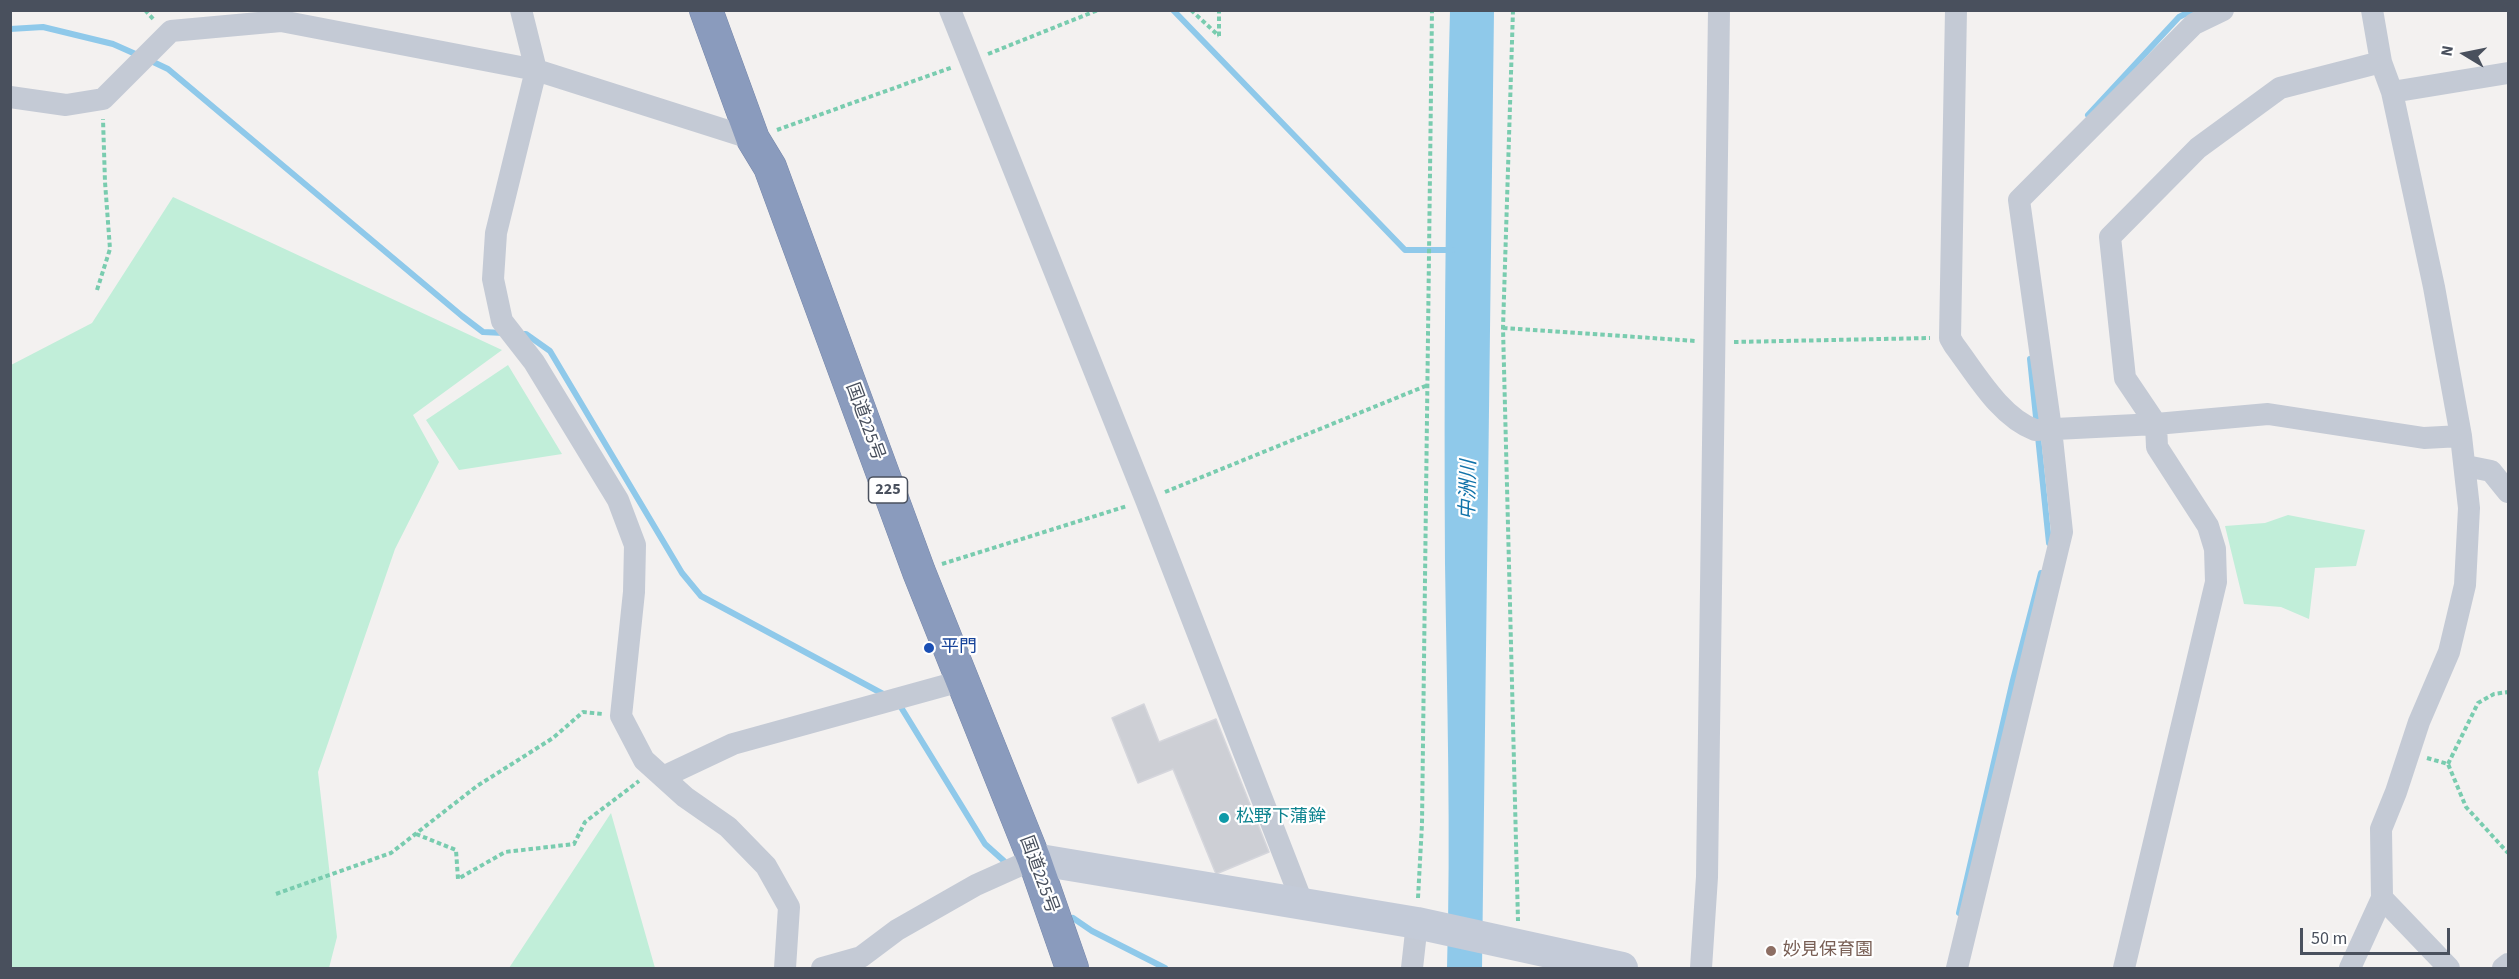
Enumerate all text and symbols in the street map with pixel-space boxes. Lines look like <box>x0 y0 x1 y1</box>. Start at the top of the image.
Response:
north arrow <box>2435 24 2495 84</box>
text: N <box>2436 44 2459 58</box>
street label: 国道225号 <box>840 380 888 464</box>
water label: 中洲川 <box>1457 460 1483 520</box>
road number: 225 <box>868 477 908 503</box>
place label: 平門 <box>941 637 977 659</box>
marker: 平門 <box>922 641 936 655</box>
place label: 松野下蒲鉾 <box>1236 807 1326 829</box>
marker: 松野下蒲鉾 <box>1217 811 1231 825</box>
street label: 国道225号 <box>1014 833 1062 917</box>
scale bar <box>2303 916 2453 954</box>
text: 50 m <box>2311 926 2347 951</box>
place label: 妙見保育園 <box>1783 940 1873 962</box>
marker: 妙見保育園 <box>1764 944 1778 958</box>

